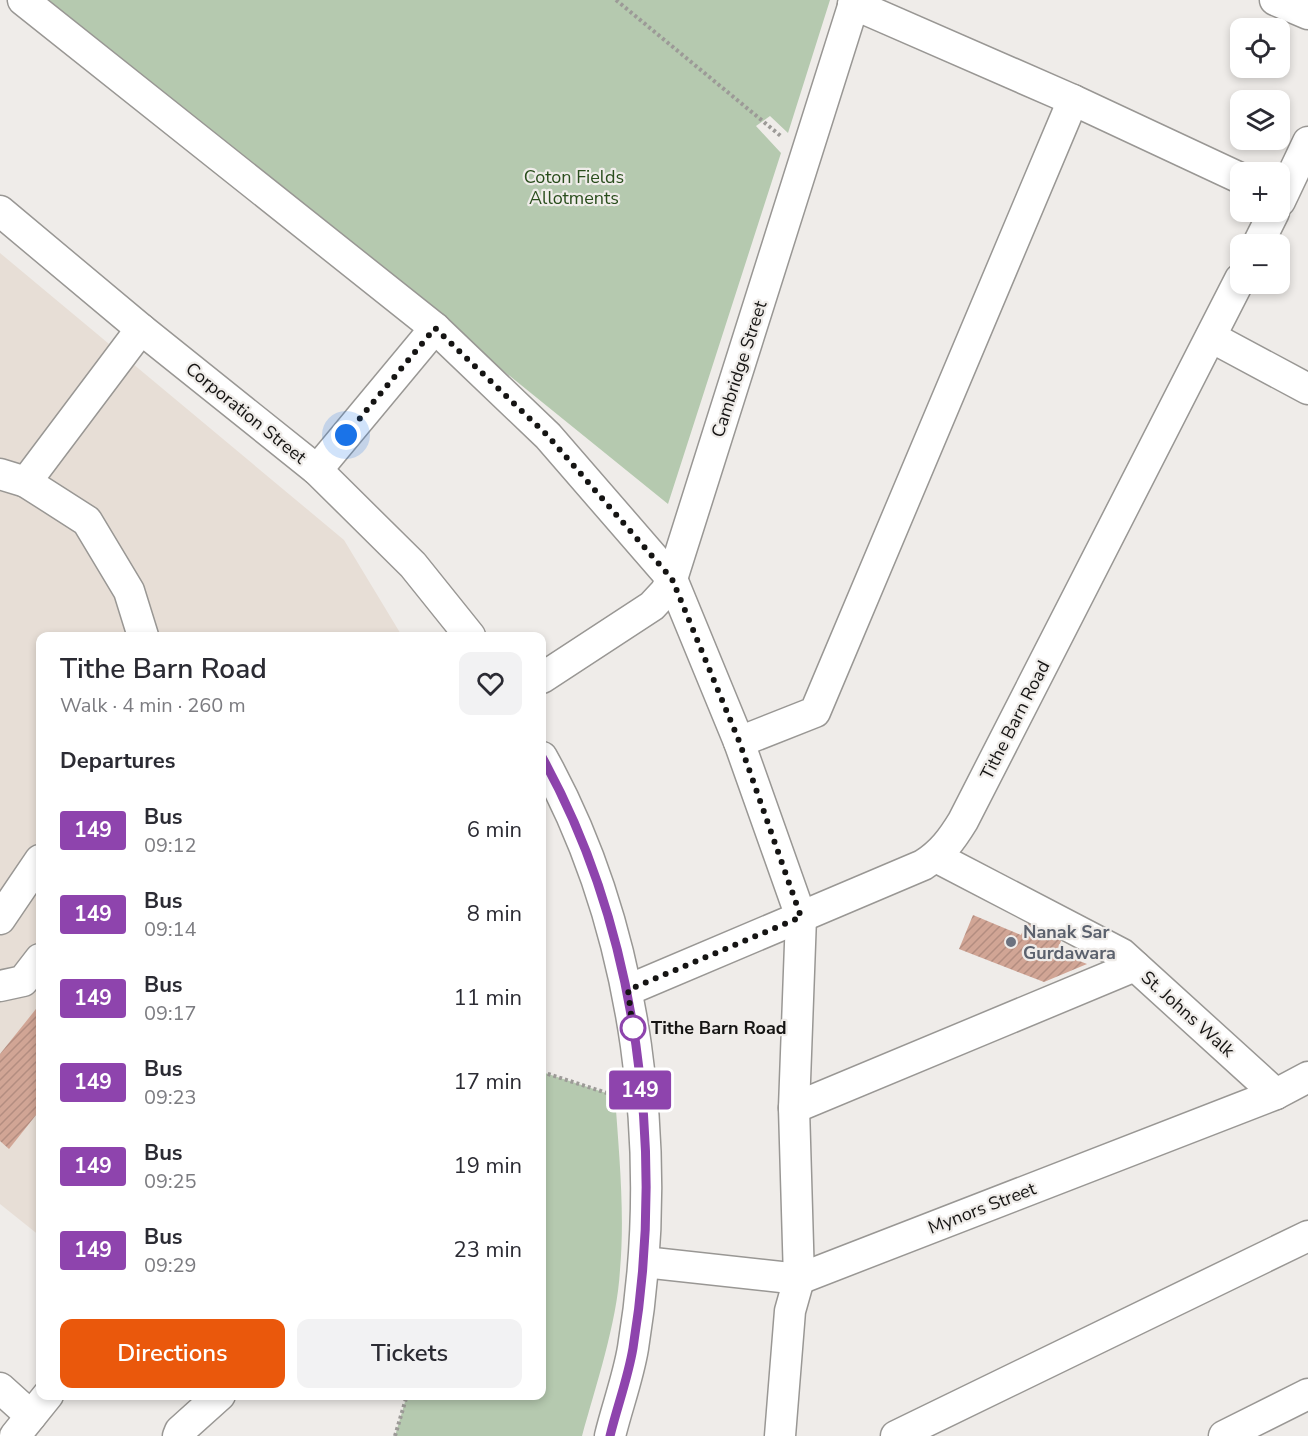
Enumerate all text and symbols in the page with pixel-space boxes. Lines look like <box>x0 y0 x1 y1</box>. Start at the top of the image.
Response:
map controls <box>1230 18 1290 294</box>
button: locate <box>1230 18 1290 78</box>
button: layers <box>1230 90 1290 150</box>
button: + <box>1230 162 1290 222</box>
park label: Coton Fields Allotments <box>524 165 624 210</box>
button: − <box>1230 234 1290 294</box>
street label: Cambridge Street <box>706 297 773 440</box>
street label: Corporation Street <box>181 357 312 470</box>
your location <box>331 420 361 450</box>
text: Tithe Barn Road <box>60 650 267 688</box>
button: heart <box>459 652 522 715</box>
street label: Tithe Barn Road <box>975 656 1055 784</box>
text: Walk · 4 min · 260 m <box>60 692 246 719</box>
text: Departures <box>60 746 175 776</box>
text: Bus <box>144 802 183 832</box>
text: 6 min <box>467 815 522 845</box>
text: 149 <box>74 816 112 844</box>
text: 09:12 <box>144 832 197 859</box>
text: Bus <box>144 886 183 916</box>
text: 8 min <box>467 899 522 929</box>
text: 149 <box>74 900 112 928</box>
text: 09:14 <box>144 916 197 943</box>
place label: Nanak Sar Gurdawara <box>1023 920 1116 965</box>
marker: Nanak Sar Gurdawara <box>1004 935 1018 949</box>
street label: St. Johns Walk <box>1136 965 1241 1063</box>
text: Bus <box>144 970 183 1000</box>
text: 11 min <box>454 983 522 1013</box>
text: 149 <box>74 984 112 1012</box>
text: 09:17 <box>144 1000 197 1027</box>
marker: Tithe Barn Road <box>620 1015 646 1041</box>
place label: Tithe Barn Road <box>651 1016 787 1040</box>
text: Bus <box>144 1054 183 1084</box>
text: 17 min <box>454 1067 522 1097</box>
text: 149 <box>74 1068 112 1096</box>
line badge: 149 <box>606 1070 674 1110</box>
text: 149 <box>621 1076 659 1104</box>
text: 09:23 <box>144 1084 197 1111</box>
text: Bus <box>144 1138 183 1168</box>
text: 19 min <box>454 1151 522 1181</box>
text: 149 <box>74 1152 112 1180</box>
text: 09:25 <box>144 1168 197 1195</box>
street label: Mynors Street <box>925 1176 1040 1240</box>
text: Bus <box>144 1222 183 1252</box>
text: 23 min <box>454 1235 522 1265</box>
text: 149 <box>74 1236 112 1264</box>
text: 09:29 <box>144 1252 197 1279</box>
button: Directions <box>60 1319 285 1388</box>
button: Tickets <box>297 1319 522 1388</box>

